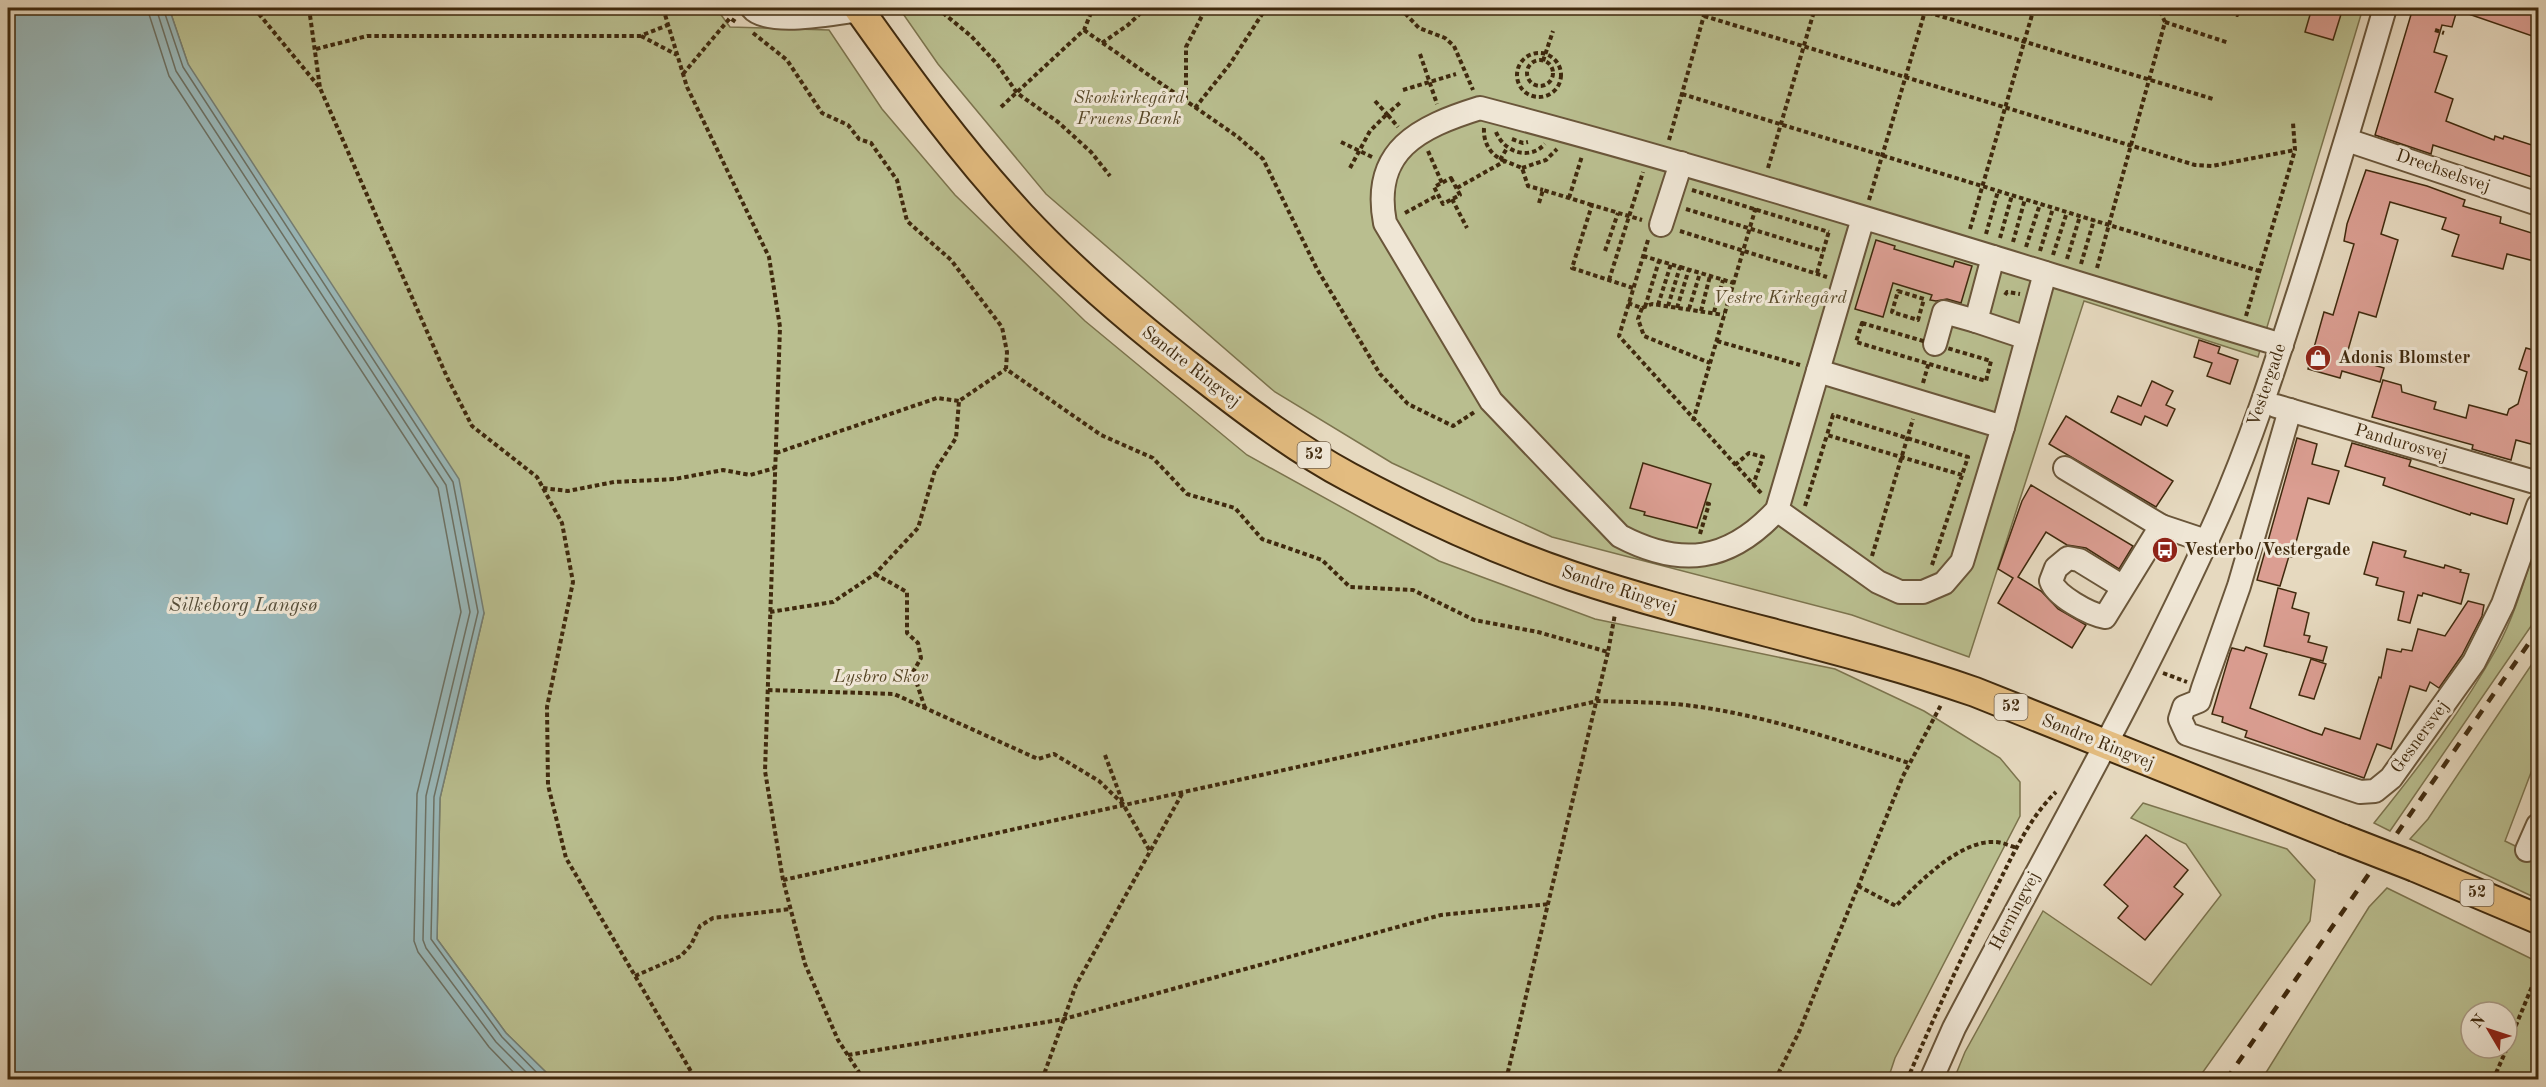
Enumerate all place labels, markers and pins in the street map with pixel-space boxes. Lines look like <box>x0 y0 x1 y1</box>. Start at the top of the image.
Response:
shop icon: Adonis Blomster <box>2303 343 2333 373</box>
place label: Adonis Blomster <box>2338 349 2470 367</box>
bus stop icon: Vesterbo/Vestergade <box>2150 535 2180 565</box>
place label: Vesterbo/Vestergade <box>2184 541 2351 559</box>

